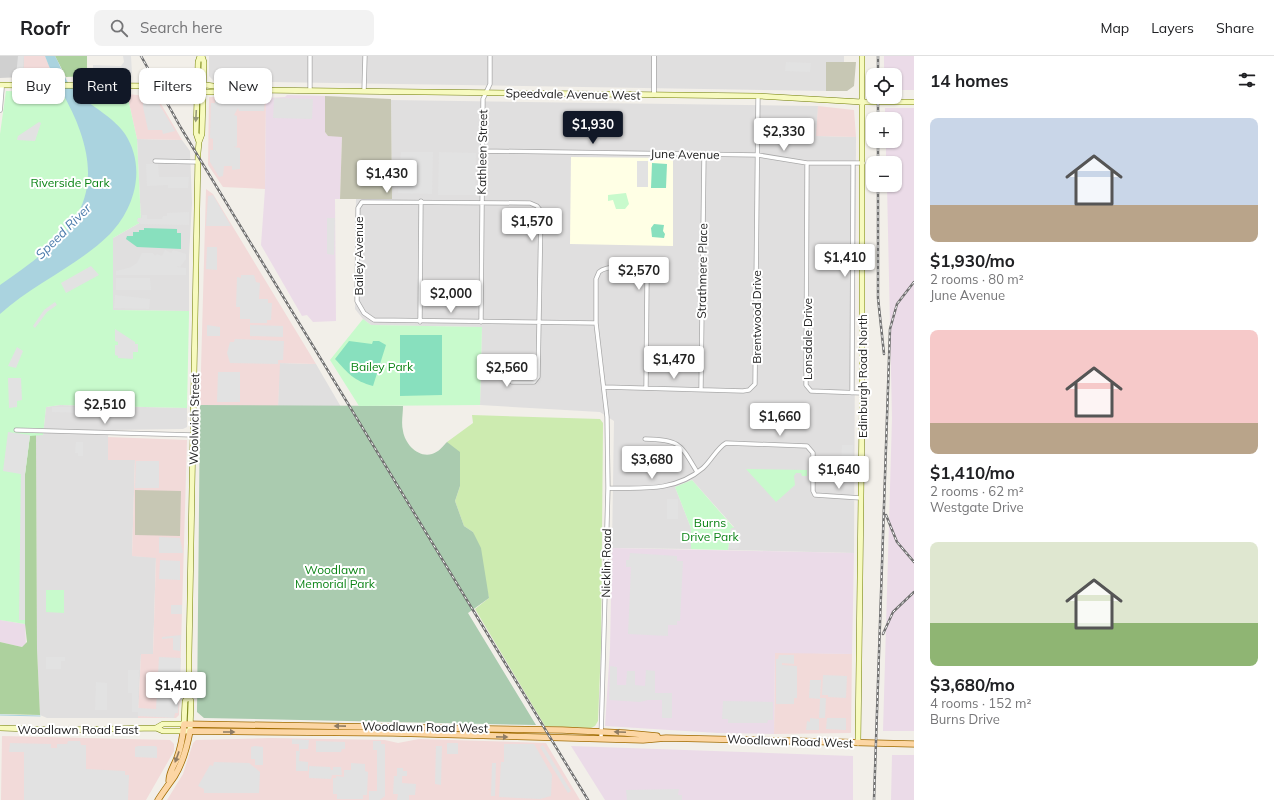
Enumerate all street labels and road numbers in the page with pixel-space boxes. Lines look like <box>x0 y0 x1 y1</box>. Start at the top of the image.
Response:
street label: Speedvale Avenue West <box>505 85 641 103</box>
street label: Kathleen Street <box>474 109 490 195</box>
street label: June Avenue <box>650 146 720 162</box>
street label: Bailey Avenue <box>351 217 366 295</box>
street label: Strathmere Place <box>694 223 710 319</box>
street label: Brentwood Drive <box>749 270 764 364</box>
street label: Lonsdale Drive <box>800 298 815 380</box>
street label: Edinburgh Road North <box>855 314 870 438</box>
street label: Woolwich Street <box>186 373 202 465</box>
street label: Nicklin Road <box>598 528 614 598</box>
street label: Woodlawn Road West <box>362 718 488 736</box>
street label: Woodlawn Road East <box>18 722 138 737</box>
street label: Woodlawn Road West <box>727 731 853 751</box>

